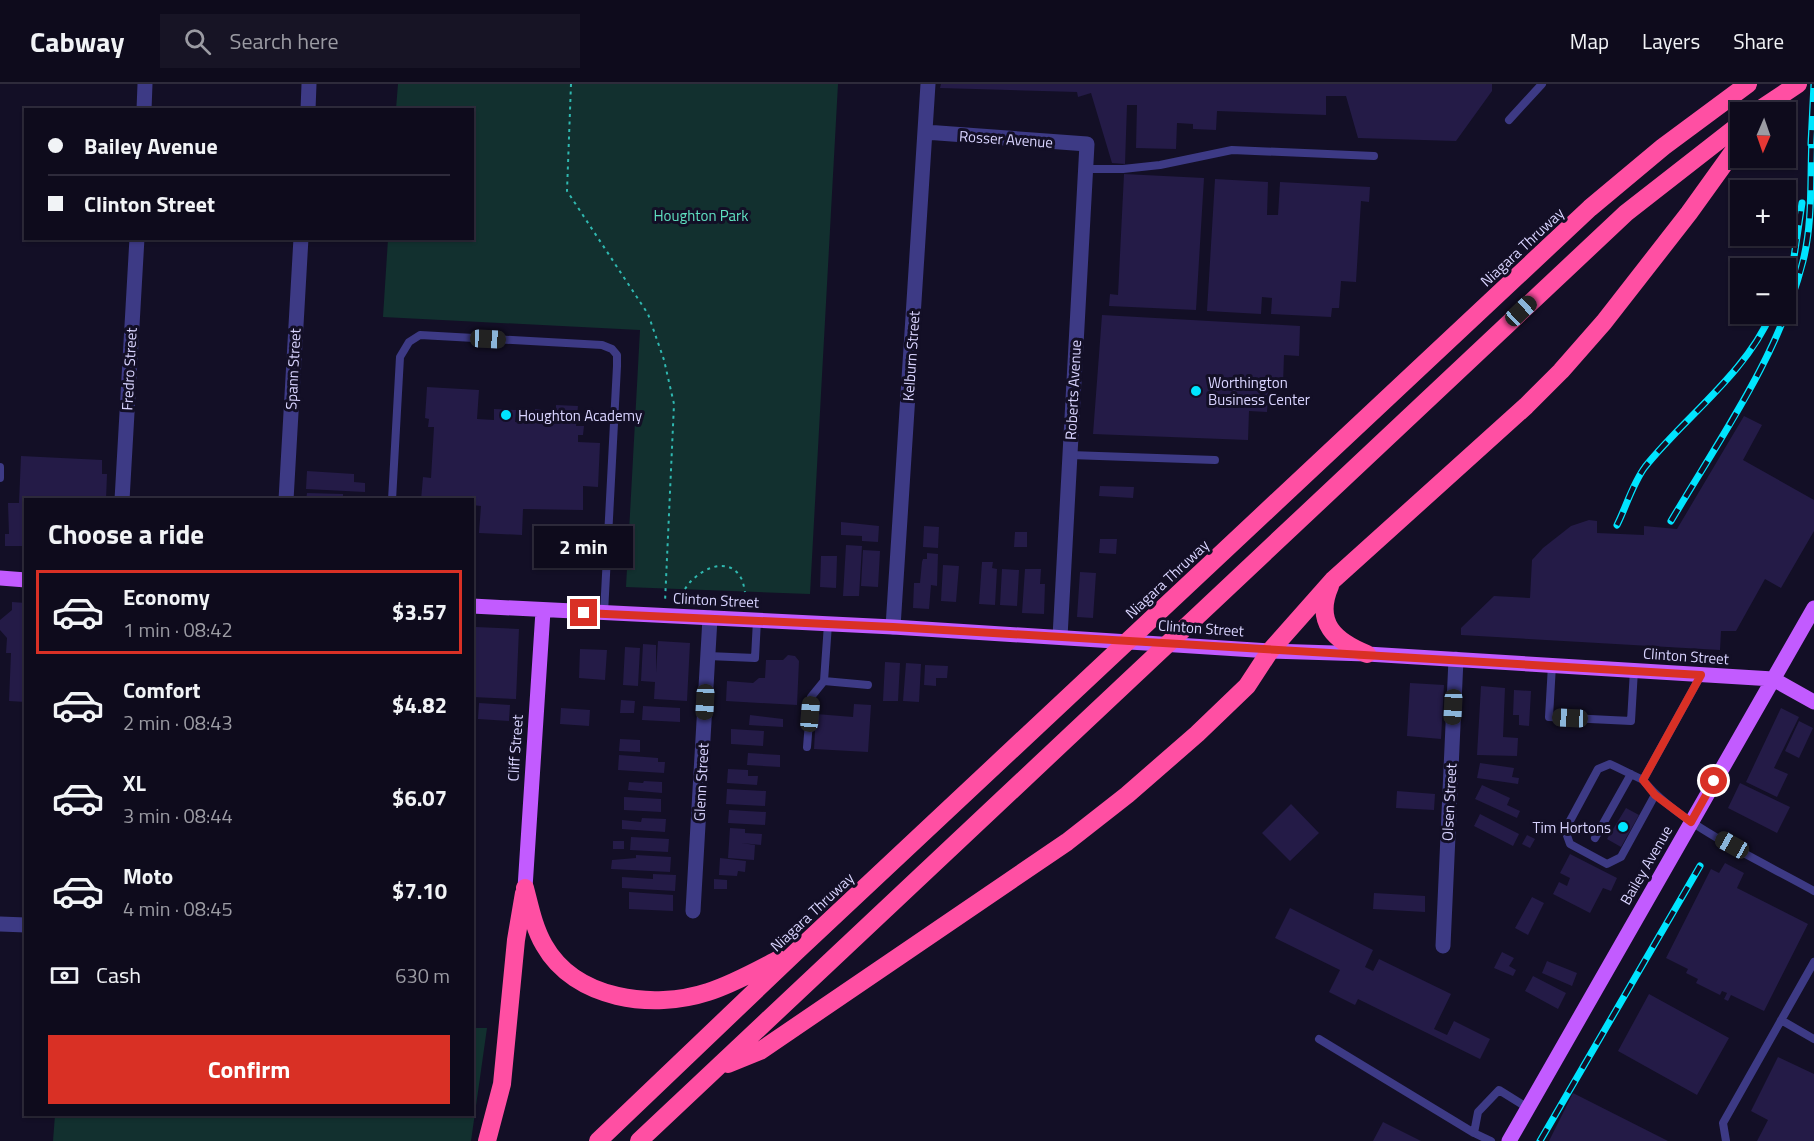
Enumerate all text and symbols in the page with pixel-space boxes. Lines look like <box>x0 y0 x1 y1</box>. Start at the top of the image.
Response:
search box <box>160 14 580 68</box>
text: Cabway <box>30 20 124 63</box>
text: Search here <box>229 24 339 58</box>
icon: search <box>181 25 214 58</box>
text: Map <box>1570 25 1609 57</box>
text: Layers <box>1642 25 1700 57</box>
text: Share <box>1733 25 1784 57</box>
north arrow <box>1730 102 1796 168</box>
map controls <box>1730 102 1796 324</box>
street label: Rosser Avenue <box>958 124 1054 154</box>
text: Bailey Avenue <box>84 129 218 163</box>
button: + <box>1730 180 1796 246</box>
text: Clinton Street <box>84 187 215 221</box>
street label: Niagara Thruway <box>1475 202 1569 292</box>
park label: Houghton Park <box>654 204 748 227</box>
button: − <box>1730 258 1796 324</box>
car <box>1502 292 1540 330</box>
street label: Kelburn Street <box>896 309 926 402</box>
street label: Fredro Street <box>115 326 143 411</box>
street label: Spann Street <box>279 327 307 410</box>
car <box>470 329 506 349</box>
street label: Roberts Avenue <box>1059 339 1087 441</box>
place label: Worthington Business Center <box>1208 371 1310 411</box>
marker: Worthington Business Center <box>1189 384 1203 398</box>
place label: Houghton Academy <box>518 404 642 427</box>
marker: Houghton Academy <box>499 408 513 422</box>
text: Choose a ride <box>48 513 204 554</box>
callout: 2 min <box>534 526 634 568</box>
text: 2 min <box>559 531 608 562</box>
street label: Niagara Thruway <box>1120 534 1214 624</box>
text: Economy <box>123 580 210 614</box>
icon: car <box>51 585 105 639</box>
street label: Clinton Street <box>672 586 760 614</box>
text: $3.57 <box>392 595 447 629</box>
route end <box>570 599 597 626</box>
text: 1 min · 08:42 <box>123 614 233 645</box>
street label: Clinton Street <box>1157 614 1245 643</box>
street label: Clinton Street <box>1642 642 1730 671</box>
text: Comfort <box>123 673 201 707</box>
icon: car <box>51 678 105 732</box>
car <box>695 684 715 720</box>
text: $4.82 <box>392 688 447 722</box>
car <box>1443 689 1463 725</box>
car <box>799 695 821 733</box>
text: 2 min · 08:43 <box>123 707 233 738</box>
car <box>1552 708 1588 728</box>
street label: Cliff Street <box>501 713 529 782</box>
street label: Glenn Street <box>687 742 715 822</box>
street label: Olsen Street <box>1435 762 1463 842</box>
text: XL <box>123 766 146 800</box>
route start <box>1700 767 1727 794</box>
icon: car <box>51 771 105 825</box>
text: $6.07 <box>392 781 447 815</box>
text: 3 min · 08:44 <box>123 800 233 831</box>
place label: Tim Hortons <box>1533 816 1611 839</box>
marker: Tim Hortons <box>1616 820 1630 834</box>
street label: Bailey Avenue <box>1614 821 1678 909</box>
car <box>1712 828 1752 862</box>
text: Moto <box>123 859 173 893</box>
icon: car <box>51 864 105 918</box>
street label: Niagara Thruway <box>765 867 859 957</box>
text: $7.10 <box>392 874 447 908</box>
text: 4 min · 08:45 <box>123 893 233 924</box>
text: Cash <box>96 958 141 992</box>
icon: cash <box>48 959 81 992</box>
text: 630 m <box>395 960 450 991</box>
button: Confirm <box>48 1035 450 1104</box>

